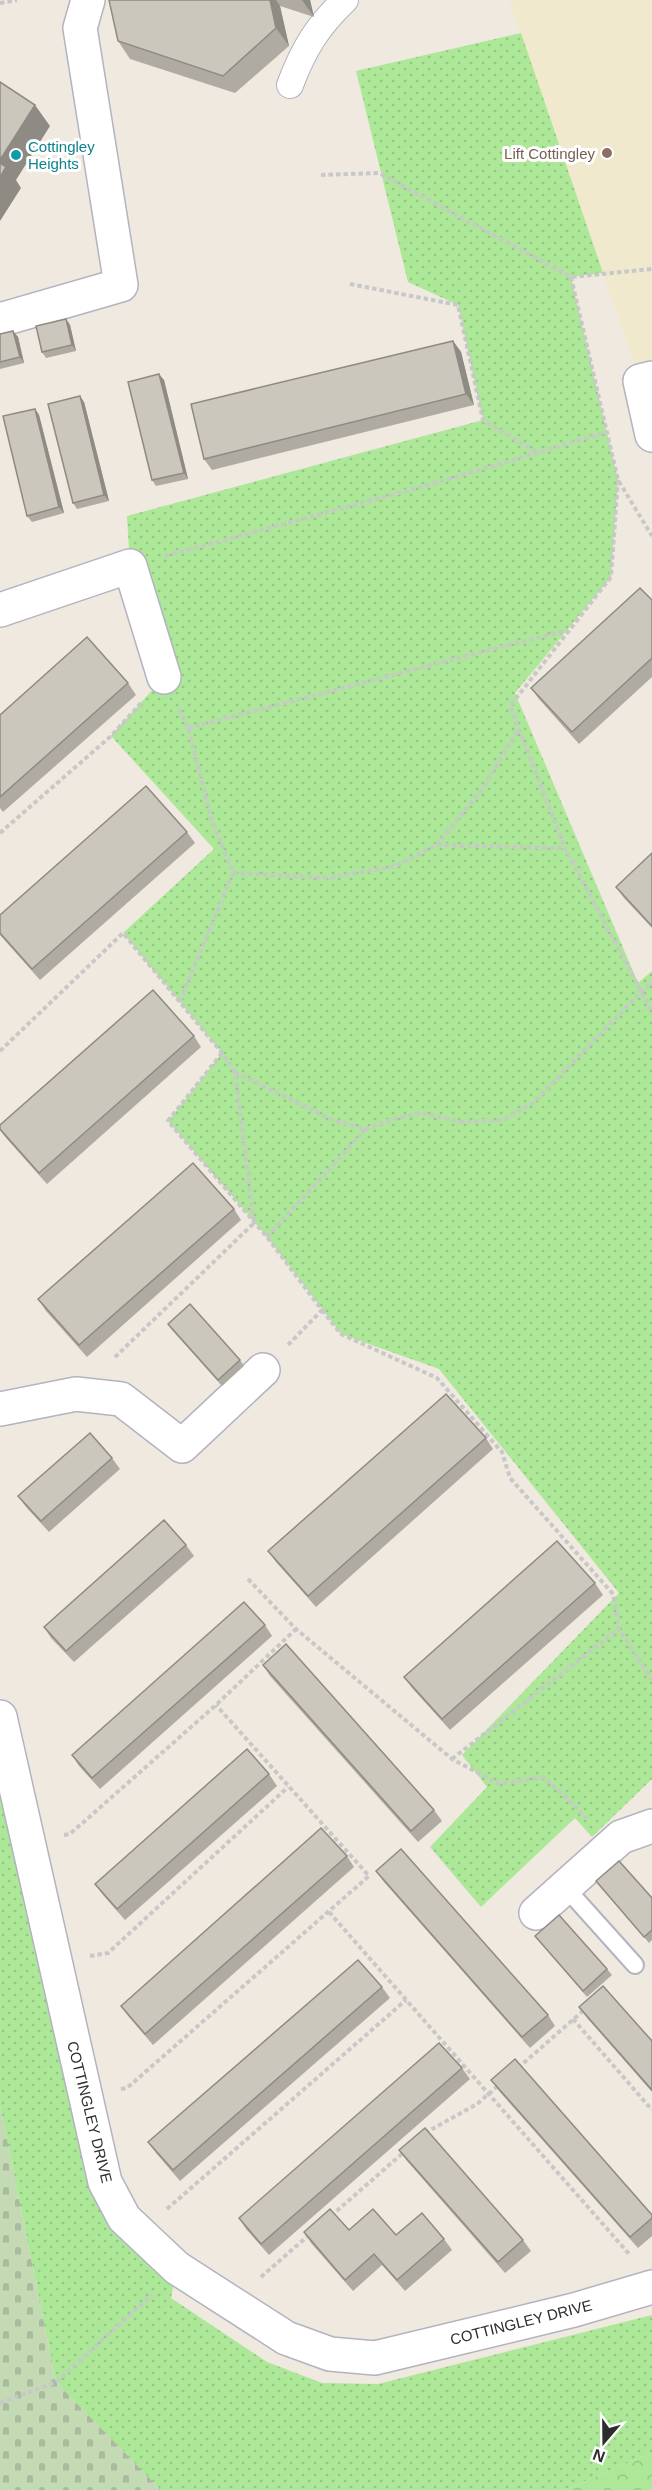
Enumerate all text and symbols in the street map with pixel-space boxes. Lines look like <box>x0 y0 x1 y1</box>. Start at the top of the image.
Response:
place label: Cottingley Heights <box>28 138 95 172</box>
place label: Lift Cottingley <box>504 145 595 162</box>
marker: Lift Cottingley <box>600 146 614 160</box>
marker: Cottingley Heights <box>9 148 23 162</box>
street label: COTTINGLEY DRIVE <box>64 2039 116 2185</box>
street label: COTTINGLEY DRIVE <box>448 2296 594 2348</box>
north arrow <box>574 2412 634 2472</box>
text: N <box>591 2446 607 2466</box>

